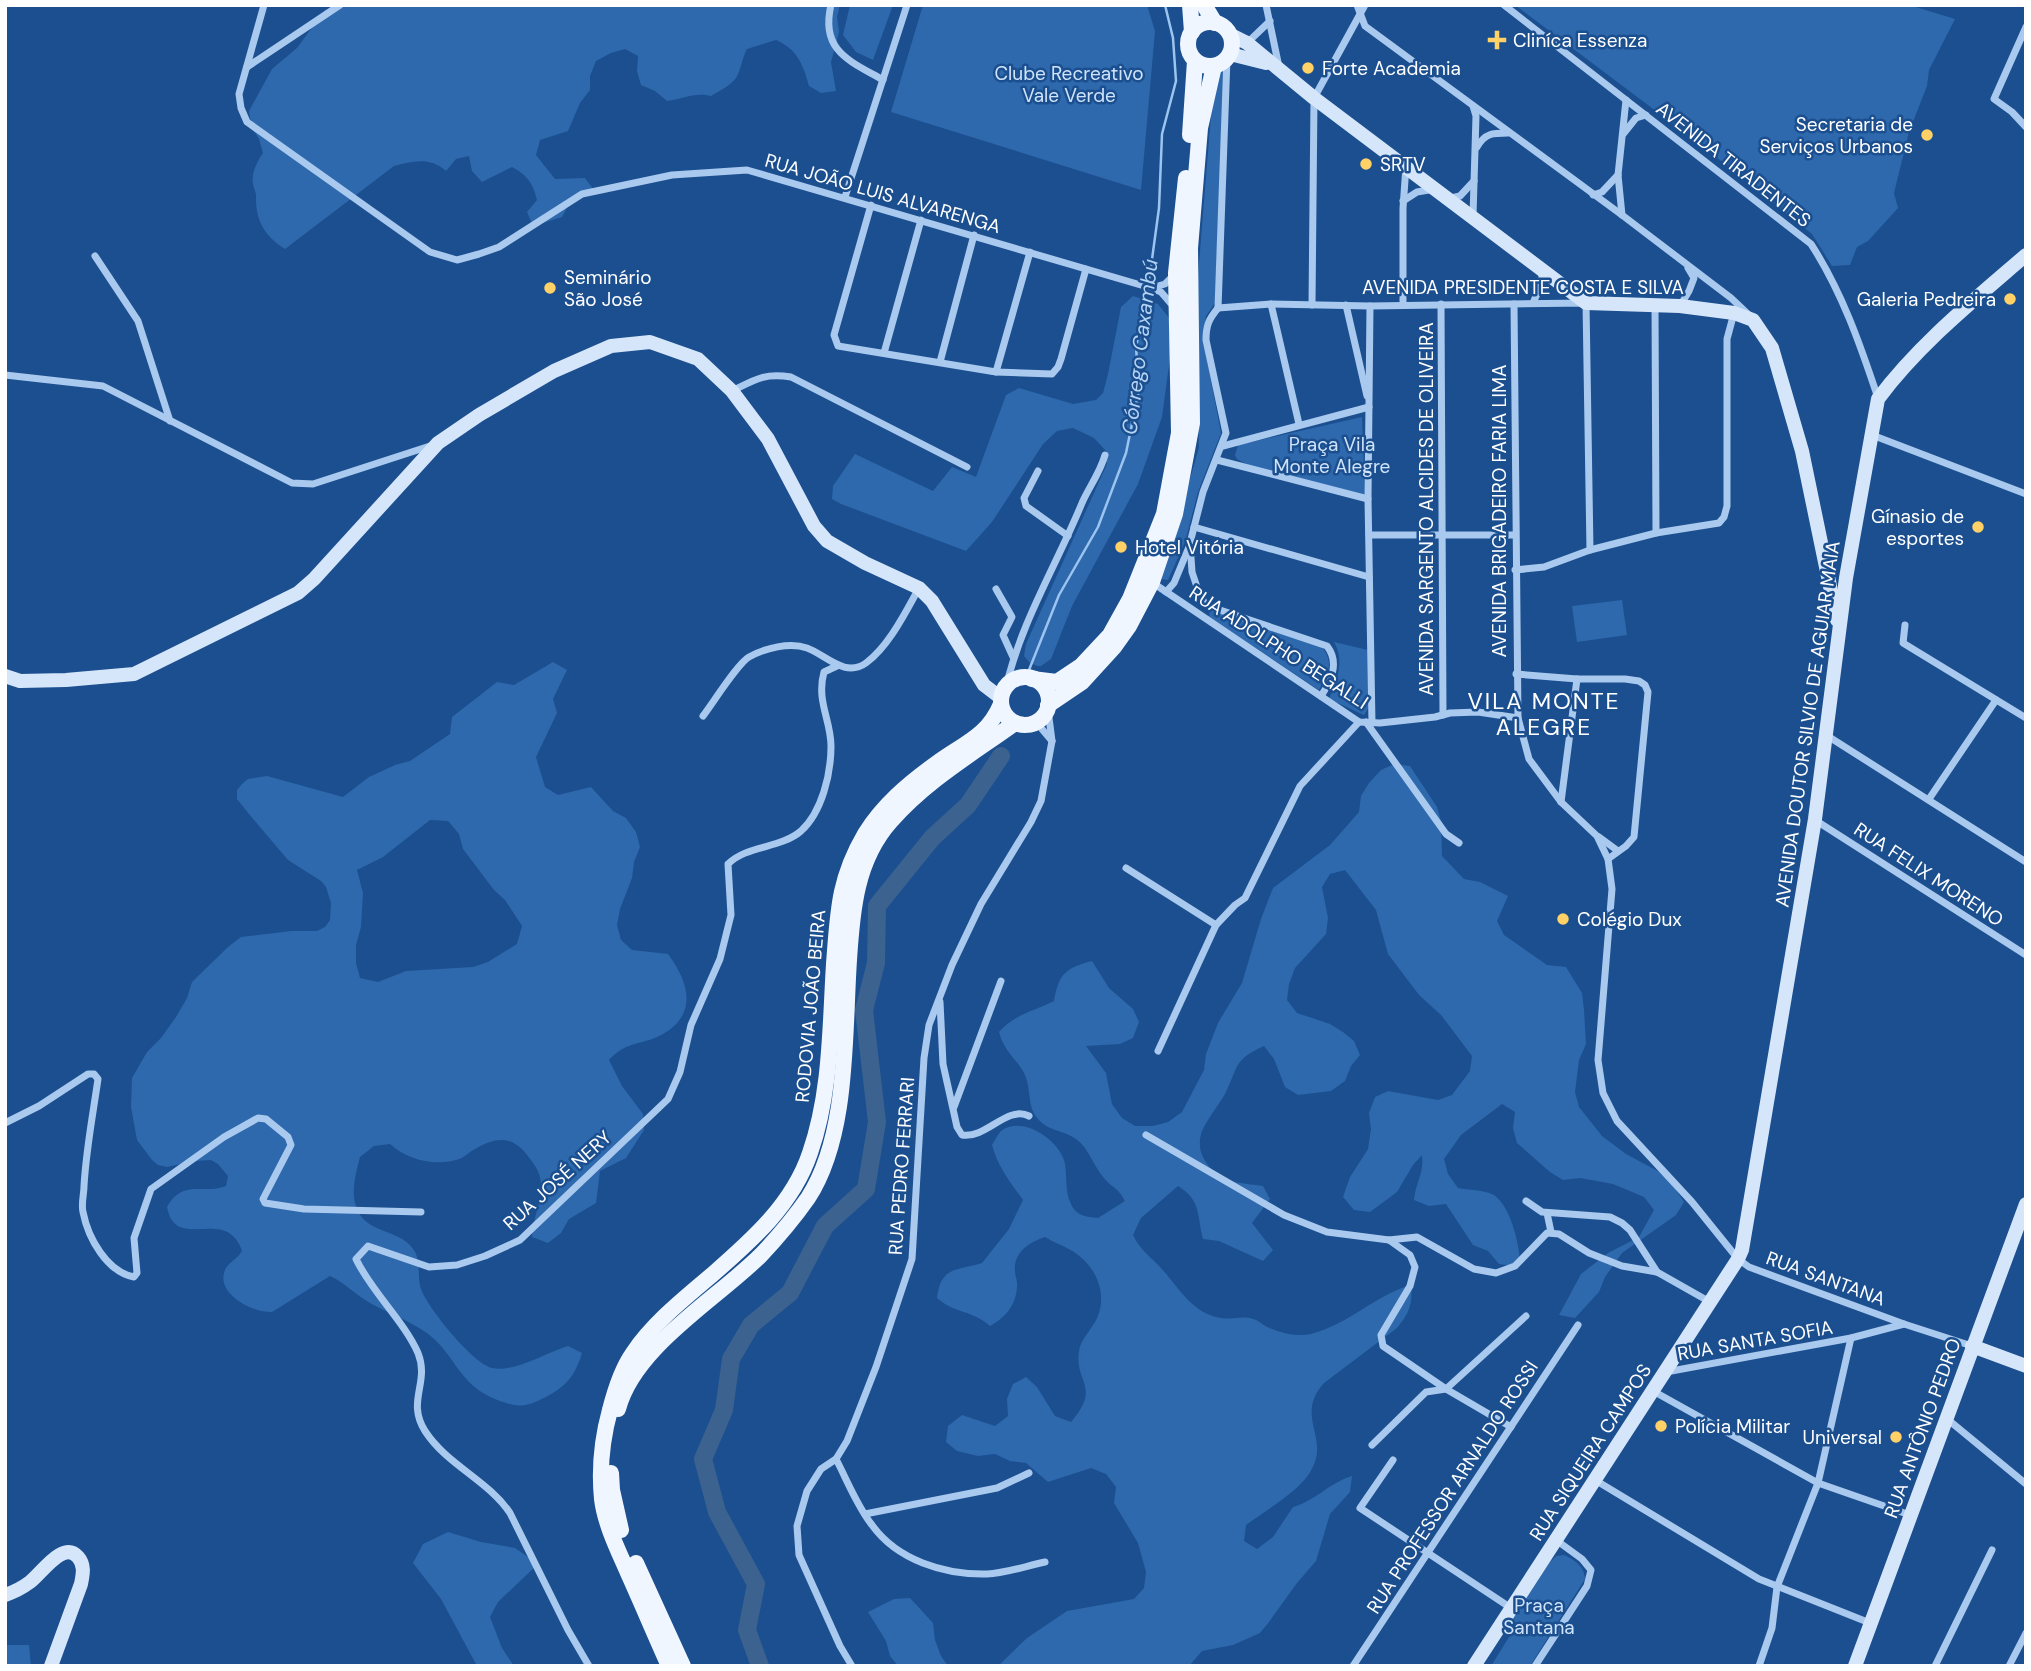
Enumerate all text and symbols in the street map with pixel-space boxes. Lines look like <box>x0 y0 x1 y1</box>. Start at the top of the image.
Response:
place label: Cliníca Essenza <box>1513 28 1647 53</box>
marker: Cliníca Essenza <box>1487 30 1507 50</box>
place label: Forte Academia <box>1322 56 1461 81</box>
marker: Forte Academia <box>1300 60 1316 76</box>
park label: Clube Recreativo Vale Verde <box>994 61 1144 108</box>
street label: AVENIDA TIRADENTES <box>1651 96 1816 233</box>
place label: Secretaria de Serviços Urbanos <box>1759 112 1913 159</box>
marker: Secretaria de Serviços Urbanos <box>1919 127 1935 143</box>
street label: RUA JOÃO LUIS ALVARENGA <box>762 148 1004 239</box>
place label: SRTV <box>1380 152 1426 177</box>
marker: SRTV <box>1358 156 1374 172</box>
water label: Córrego Caxambú <box>1115 258 1165 436</box>
place label: Seminário São José <box>564 265 651 312</box>
street label: AVENIDA PRESIDENTE COSTA E SILVA <box>1362 275 1684 300</box>
marker: Seminário São José <box>542 280 558 296</box>
place label: Galeria Pedreira <box>1857 287 1996 312</box>
marker: Galeria Pedreira <box>2002 291 2018 307</box>
street label: AVENIDA SARGENTO ALCIDES DE OLIVEIRA <box>1414 322 1439 696</box>
street label: AVENIDA BRIGADEIRO FARIA LIMA <box>1487 364 1512 657</box>
park label: Praça Vila Monte Alegre <box>1274 432 1390 479</box>
place label: Gínasio de esportes <box>1871 504 1964 551</box>
marker: Gínasio de esportes <box>1970 519 1986 535</box>
place label: Hotel Vitória <box>1135 535 1244 560</box>
marker: Hotel Vitória <box>1113 539 1129 555</box>
street label: AVENIDA DOUTOR SILVIO DE AGUIAR MAIA <box>1769 539 1846 909</box>
street label: RUA ADOLPHO BEGALLI <box>1184 580 1373 715</box>
district label: VILA MONTE ALEGRE <box>1467 686 1621 742</box>
street label: RUA FELIX MORENO <box>1849 817 2008 932</box>
place label: Colégio Dux <box>1577 907 1682 932</box>
street label: RODOVIA JOÃO BEIRA <box>790 908 831 1104</box>
marker: Colégio Dux <box>1555 911 1571 927</box>
street label: RUA PEDRO FERRARI <box>883 1076 920 1256</box>
street label: RUA JOSÉ NERY <box>498 1125 617 1236</box>
street label: RUA SANTANA <box>1763 1245 1889 1312</box>
street label: RUA SANTA SOFIA <box>1675 1314 1835 1366</box>
street label: RUA ANTÔNIO PEDRO <box>1878 1335 1967 1521</box>
street label: RUA PROFESSOR ARNALDO ROSSI <box>1361 1356 1544 1619</box>
street label: RUA SIQUEIRA CAMPOS <box>1524 1359 1657 1546</box>
place label: Polícia Militar <box>1675 1414 1790 1439</box>
marker: Polícia Militar <box>1653 1418 1669 1434</box>
place label: Universal <box>1803 1425 1882 1450</box>
marker: Universal <box>1888 1429 1904 1445</box>
park label: Praça Santana <box>1503 1593 1575 1640</box>

